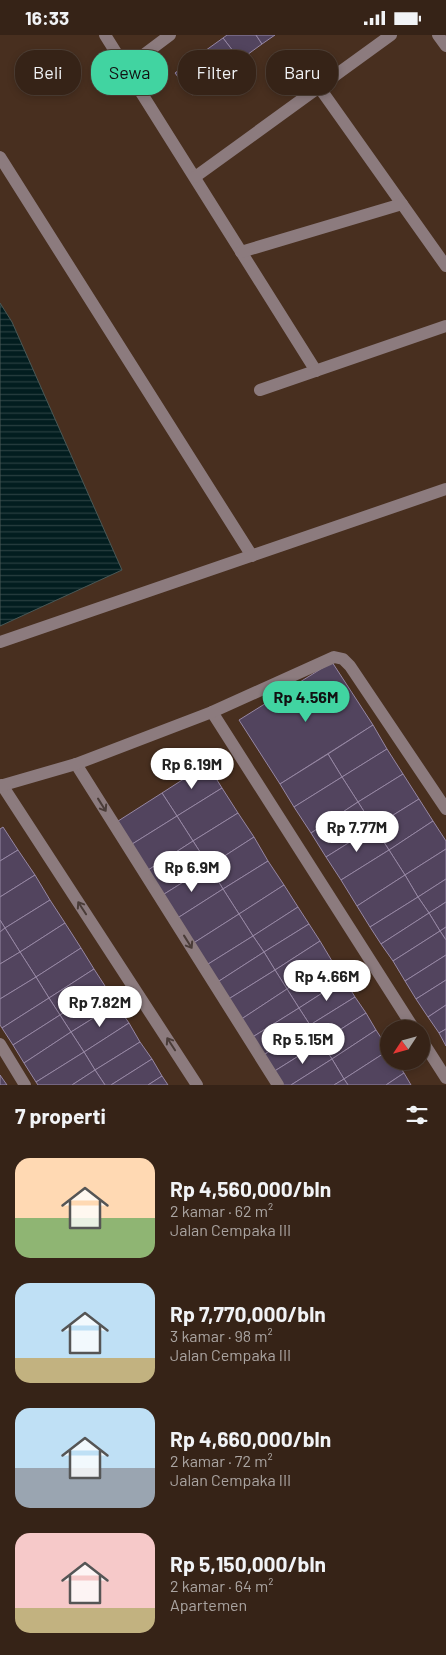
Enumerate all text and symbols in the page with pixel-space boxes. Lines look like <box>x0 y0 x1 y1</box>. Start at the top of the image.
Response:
text: 16:33 <box>25 6 69 29</box>
chip: Beli <box>15 50 81 95</box>
chip: Sewa <box>91 50 168 95</box>
chip: Filter <box>178 50 256 95</box>
chip: Baru <box>266 50 338 95</box>
pin: Rp 4.56M <box>254 681 358 723</box>
text: Rp 4.56M <box>274 687 338 706</box>
pin: Rp 6.19M <box>140 747 244 790</box>
text: Rp 6.19M <box>162 754 222 773</box>
one-way arrow <box>97 797 107 811</box>
pin: Rp 7.77M <box>305 811 409 853</box>
text: Rp 7.77M <box>327 817 387 836</box>
pin: Rp 6.9M <box>146 851 238 893</box>
text: Rp 6.9M <box>165 857 219 876</box>
one-way arrow <box>77 901 87 915</box>
one-way arrow <box>184 935 194 949</box>
pin: Rp 4.66M <box>275 959 379 1002</box>
text: Rp 4.66M <box>295 966 359 985</box>
pin: Rp 7.82M <box>48 985 152 1028</box>
text: Rp 7.82M <box>69 992 131 1011</box>
north arrow <box>380 1020 430 1070</box>
map controls <box>380 1020 430 1070</box>
pin: Rp 5.15M <box>251 1023 355 1065</box>
text: Rp 5.15M <box>273 1029 333 1048</box>
one-way arrow <box>166 1037 176 1051</box>
icon: filters <box>403 1101 431 1129</box>
text: 7 properti <box>15 1103 106 1128</box>
text: Rp 4,560,000/bln <box>170 1176 331 1201</box>
icon: home <box>55 1178 115 1238</box>
text: 2 kamar · 62 m² <box>170 1201 273 1220</box>
text: Jalan Cempaka III <box>170 1220 291 1239</box>
text: Rp 7,770,000/bln <box>170 1301 326 1326</box>
icon: home <box>55 1303 115 1363</box>
text: 3 kamar · 98 m² <box>170 1326 273 1345</box>
text: Jalan Cempaka III <box>170 1345 291 1364</box>
text: Rp 4,660,000/bln <box>170 1426 331 1451</box>
icon: home <box>55 1428 115 1488</box>
text: 2 kamar · 72 m² <box>170 1451 273 1470</box>
text: Jalan Cempaka III <box>170 1470 291 1489</box>
text: Rp 5,150,000/bln <box>170 1551 326 1576</box>
icon: home <box>55 1553 115 1613</box>
text: 2 kamar · 64 m² <box>170 1576 274 1595</box>
text: Apartemen <box>170 1595 247 1614</box>

